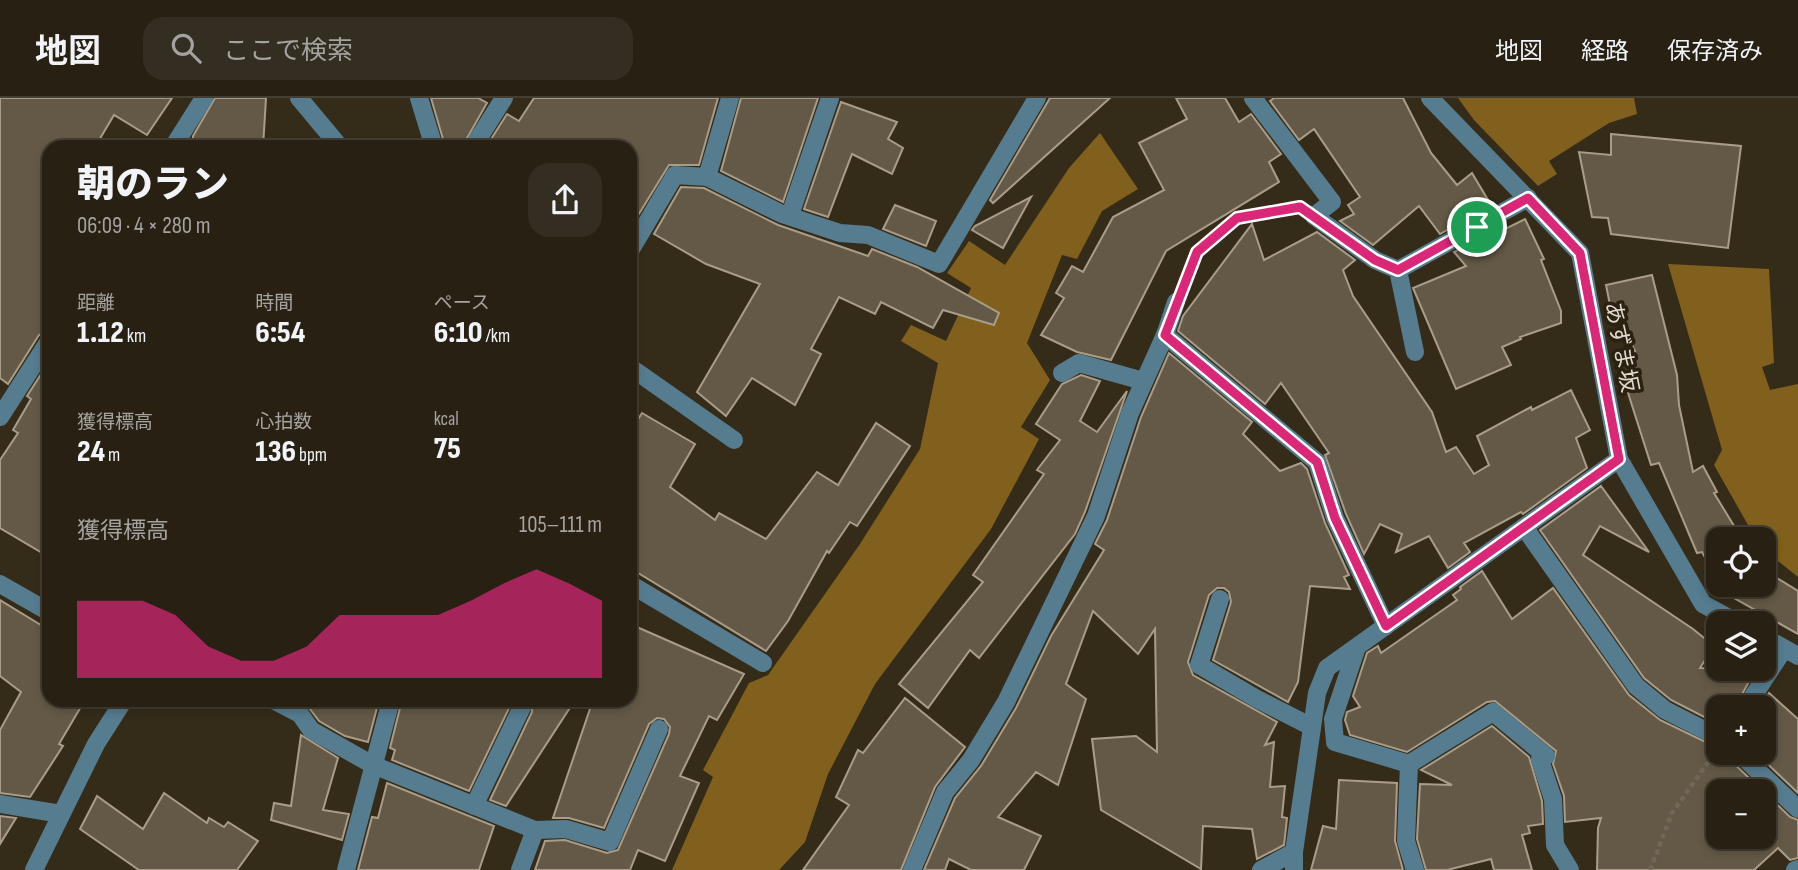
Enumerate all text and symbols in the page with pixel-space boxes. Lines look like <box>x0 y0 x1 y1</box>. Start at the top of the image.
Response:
search box <box>143 17 633 80</box>
icon: search <box>167 29 205 67</box>
text: 地図 <box>35 32 101 72</box>
text: ここで検索 <box>223 36 353 67</box>
text: 地図 <box>1495 37 1543 66</box>
text: 経路 <box>1581 37 1629 66</box>
text: 保存済み <box>1667 37 1763 66</box>
text: 朝のラン <box>77 163 229 208</box>
button: share <box>528 163 602 237</box>
pin <box>1447 197 1507 257</box>
icon: arrive <box>1458 208 1496 246</box>
text: 06:09 · 4 × 280 m <box>77 212 210 240</box>
text: 距離 <box>77 292 115 315</box>
text: 時間 <box>255 292 293 315</box>
text: ペース <box>434 292 490 315</box>
street label: あずま坂 <box>1598 299 1644 395</box>
text: 1.12 <box>77 315 124 351</box>
text: 6:54 <box>255 315 305 351</box>
text: 6:10 <box>434 315 482 351</box>
text: km <box>124 325 146 348</box>
text: /km <box>482 325 510 348</box>
text: kcal <box>434 408 459 431</box>
text: 獲得標高 <box>77 411 153 434</box>
text: 心拍数 <box>255 411 312 434</box>
text: 75 <box>434 431 461 467</box>
text: 24 <box>77 434 105 470</box>
text: 136 <box>255 434 296 470</box>
text: m <box>105 444 120 467</box>
text: bpm <box>296 444 327 467</box>
text: 105–111 m <box>519 511 602 539</box>
text: 獲得標高 <box>77 517 169 545</box>
map controls <box>1706 527 1776 849</box>
button: locate <box>1706 527 1776 597</box>
button: layers <box>1706 611 1776 681</box>
button: + <box>1706 695 1776 765</box>
button: − <box>1706 779 1776 849</box>

